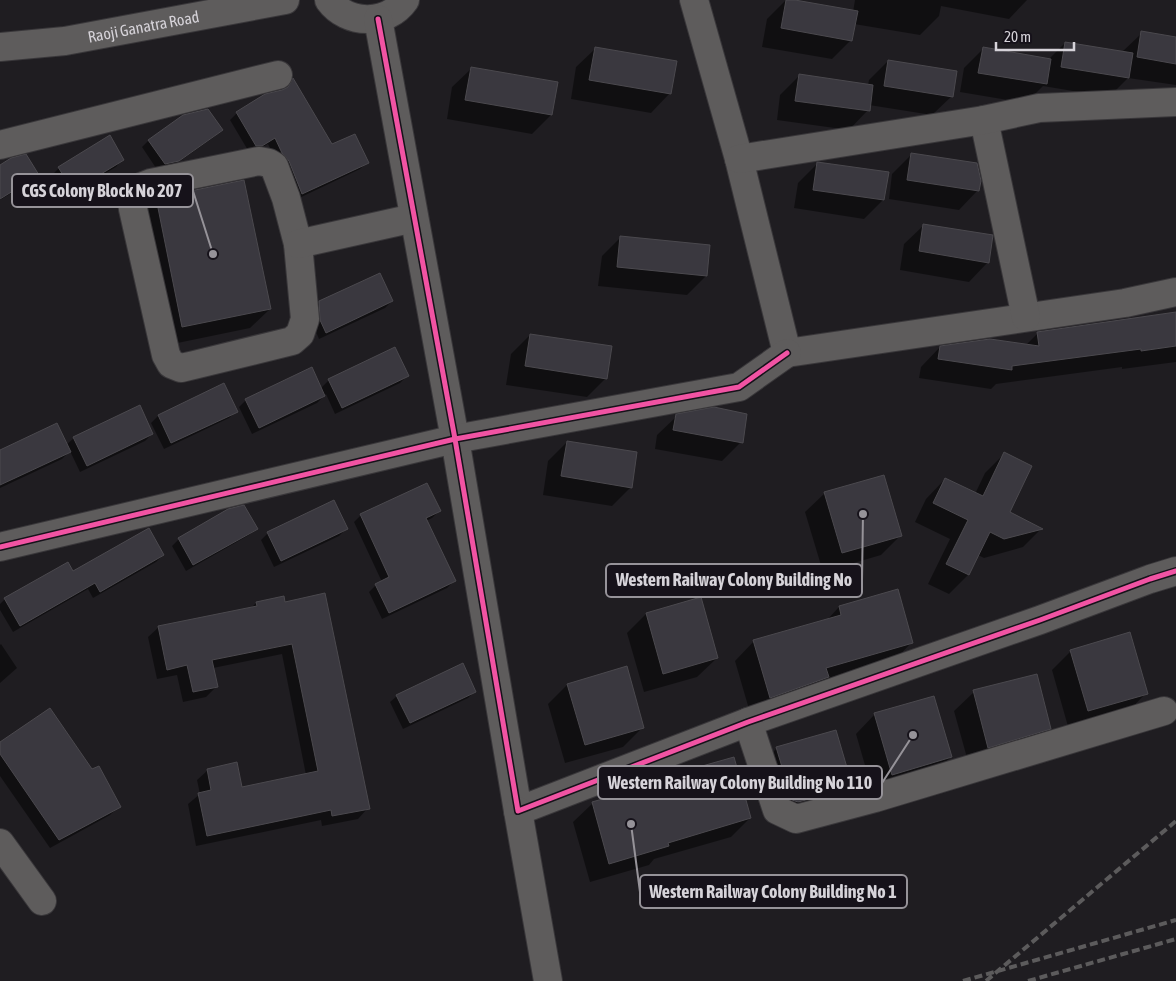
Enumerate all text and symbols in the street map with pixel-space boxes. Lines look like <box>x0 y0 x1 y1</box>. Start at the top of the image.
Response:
street label: Raoji Ganatra Road <box>86 7 201 46</box>
scale bar <box>996 20 1074 52</box>
text: 20 m <box>1004 28 1031 45</box>
callout: CGS Colony Block No 207 <box>12 174 193 207</box>
text: CGS Colony Block No 207 <box>21 180 183 201</box>
callout: Western Railway Colony Building No <box>606 564 862 597</box>
text: Western Railway Colony Building No <box>615 569 852 590</box>
callout: Western Railway Colony Building No 110 <box>598 766 882 799</box>
text: Western Railway Colony Building No 110 <box>607 772 872 793</box>
callout: Western Railway Colony Building No 1 <box>640 875 907 908</box>
text: Western Railway Colony Building No 1 <box>648 881 897 902</box>

